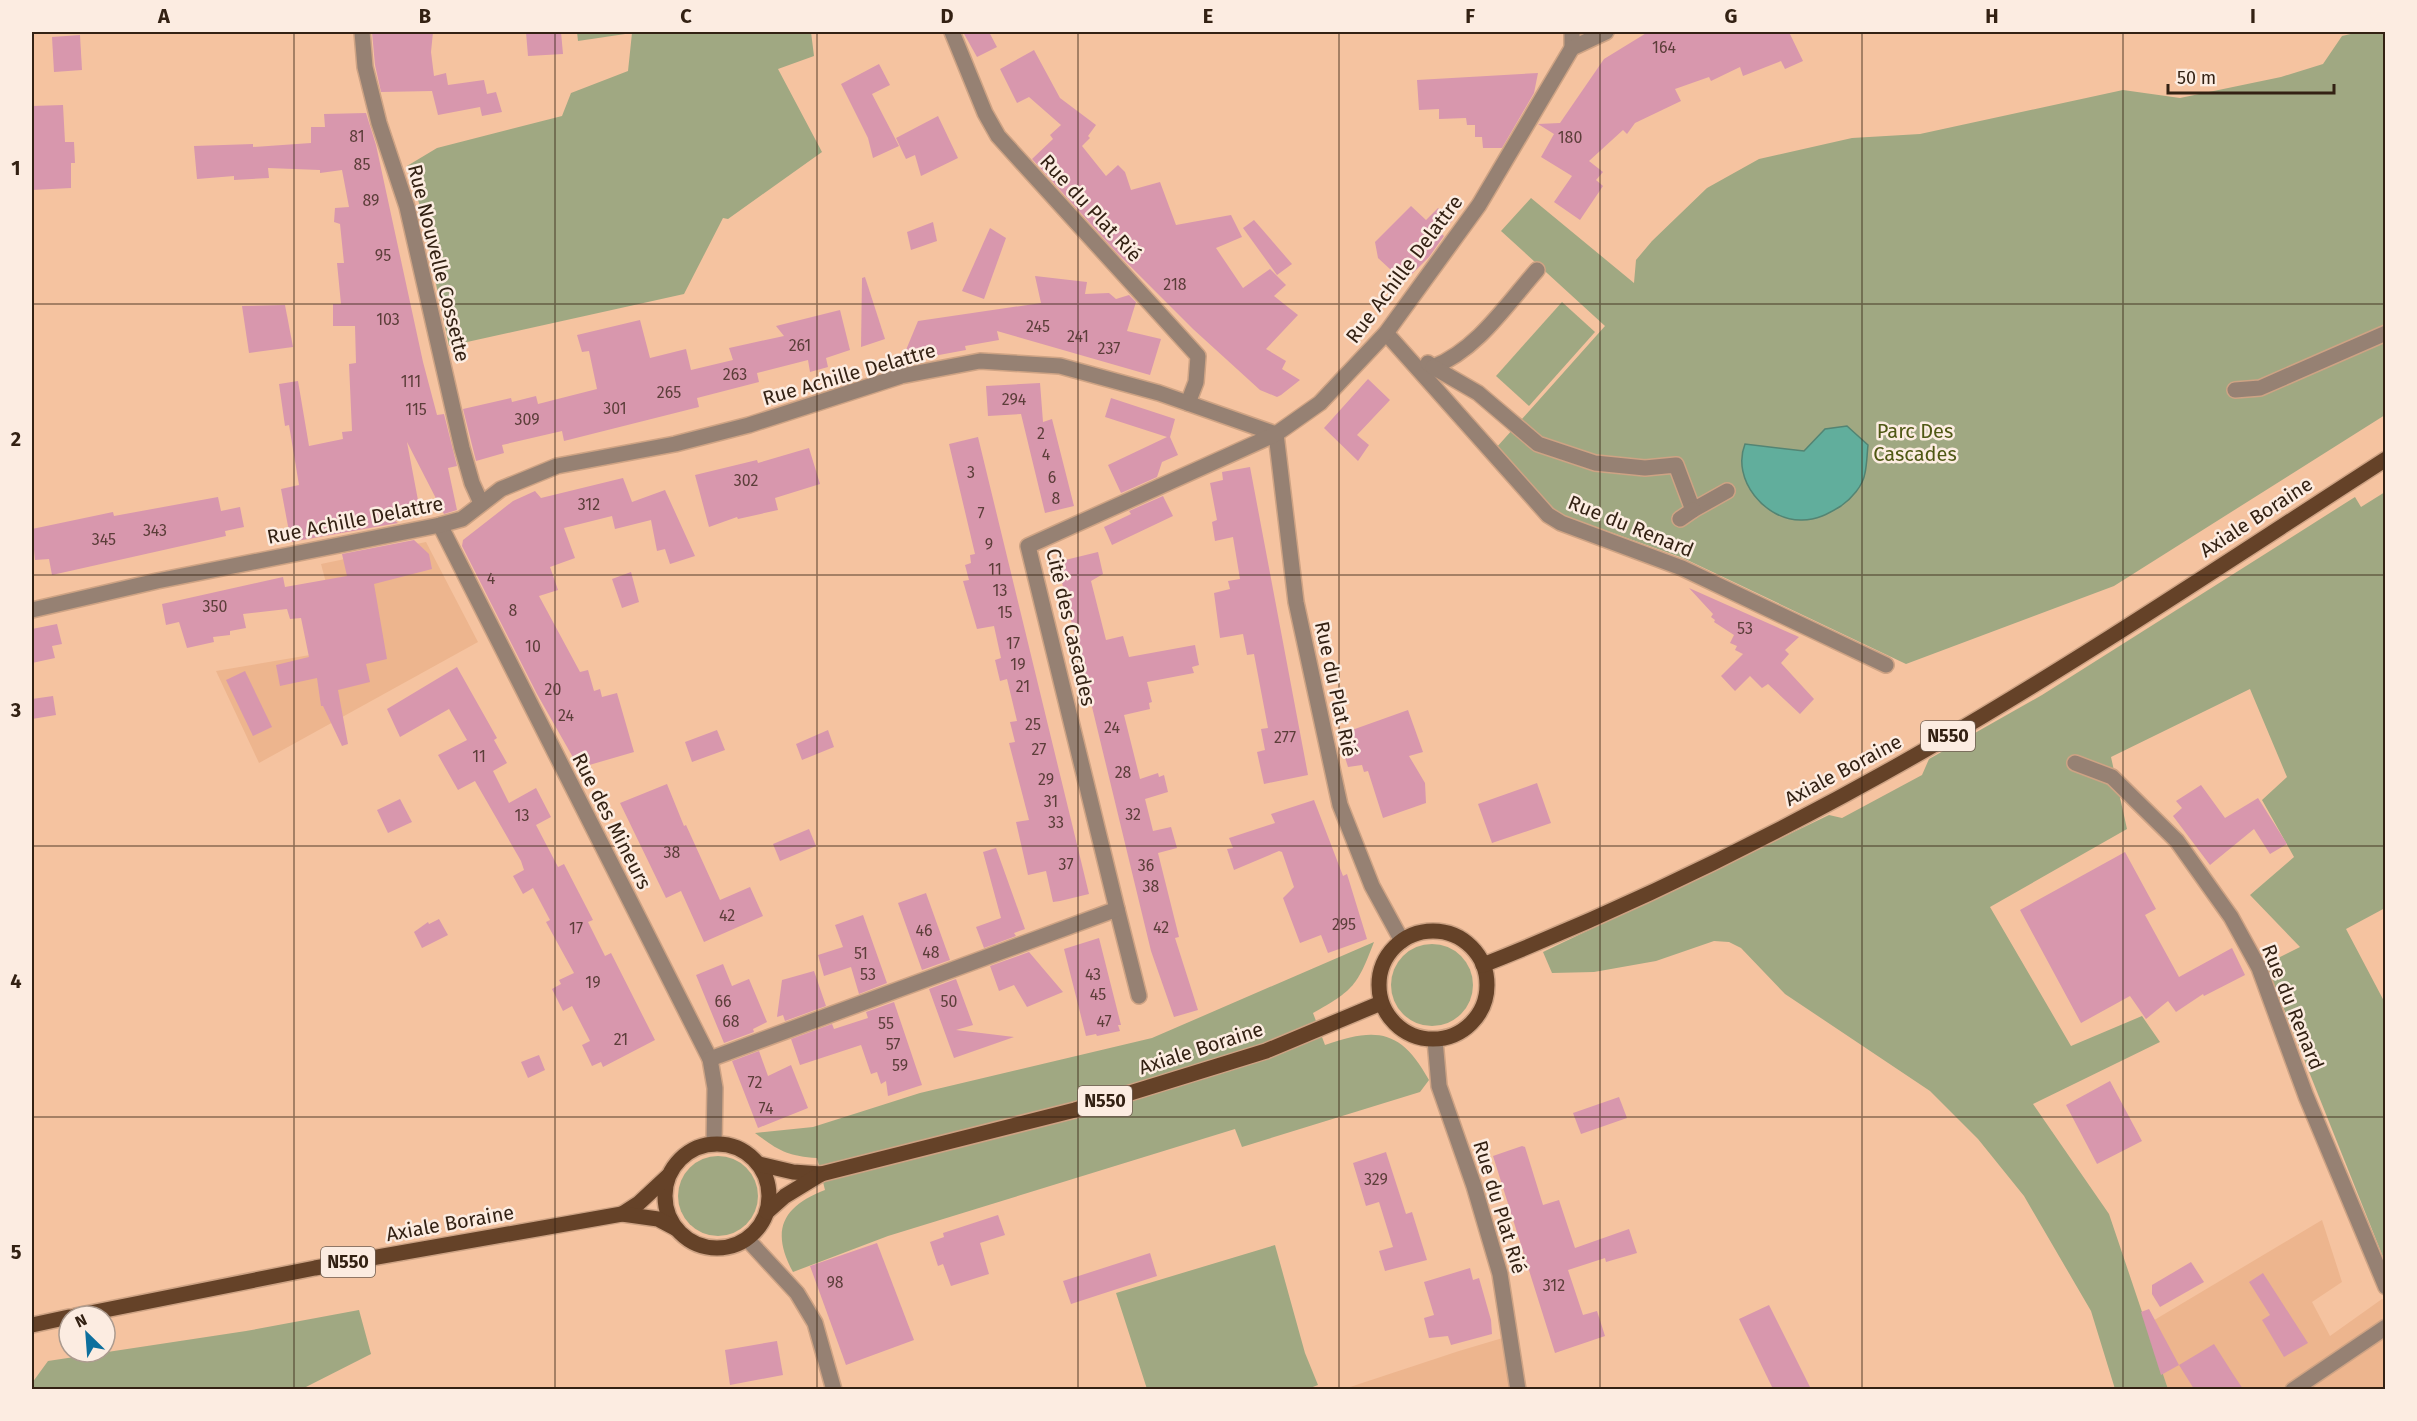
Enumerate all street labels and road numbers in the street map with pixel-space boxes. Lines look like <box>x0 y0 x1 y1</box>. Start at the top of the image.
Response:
street label: Rue du Plat Rié <box>1035 149 1147 267</box>
street label: Rue Nouvelle Cossette <box>403 162 475 364</box>
street label: Rue Achille Delattre <box>1341 190 1467 348</box>
street label: Rue Achille Delattre <box>760 338 938 410</box>
street label: Axiale Boraine <box>2195 472 2317 562</box>
street label: Rue du Renard <box>1565 490 1697 562</box>
street label: Rue Achille Delattre <box>265 491 445 549</box>
street label: Cité des Cascades <box>1041 546 1101 708</box>
street label: Rue du Plat Rié <box>1310 619 1362 759</box>
road number: N550 <box>1921 721 1975 751</box>
street label: Axiale Boraine <box>1780 729 1906 811</box>
street label: Rue des Mineurs <box>567 749 657 893</box>
street label: Rue du Renard <box>2257 941 2329 1073</box>
street label: Axiale Boraine <box>1136 1017 1266 1079</box>
road number: N550 <box>1078 1086 1132 1116</box>
street label: Rue du Plat Rié <box>1468 1137 1532 1277</box>
street label: Axiale Boraine <box>384 1200 516 1246</box>
road number: N550 <box>321 1247 375 1277</box>

